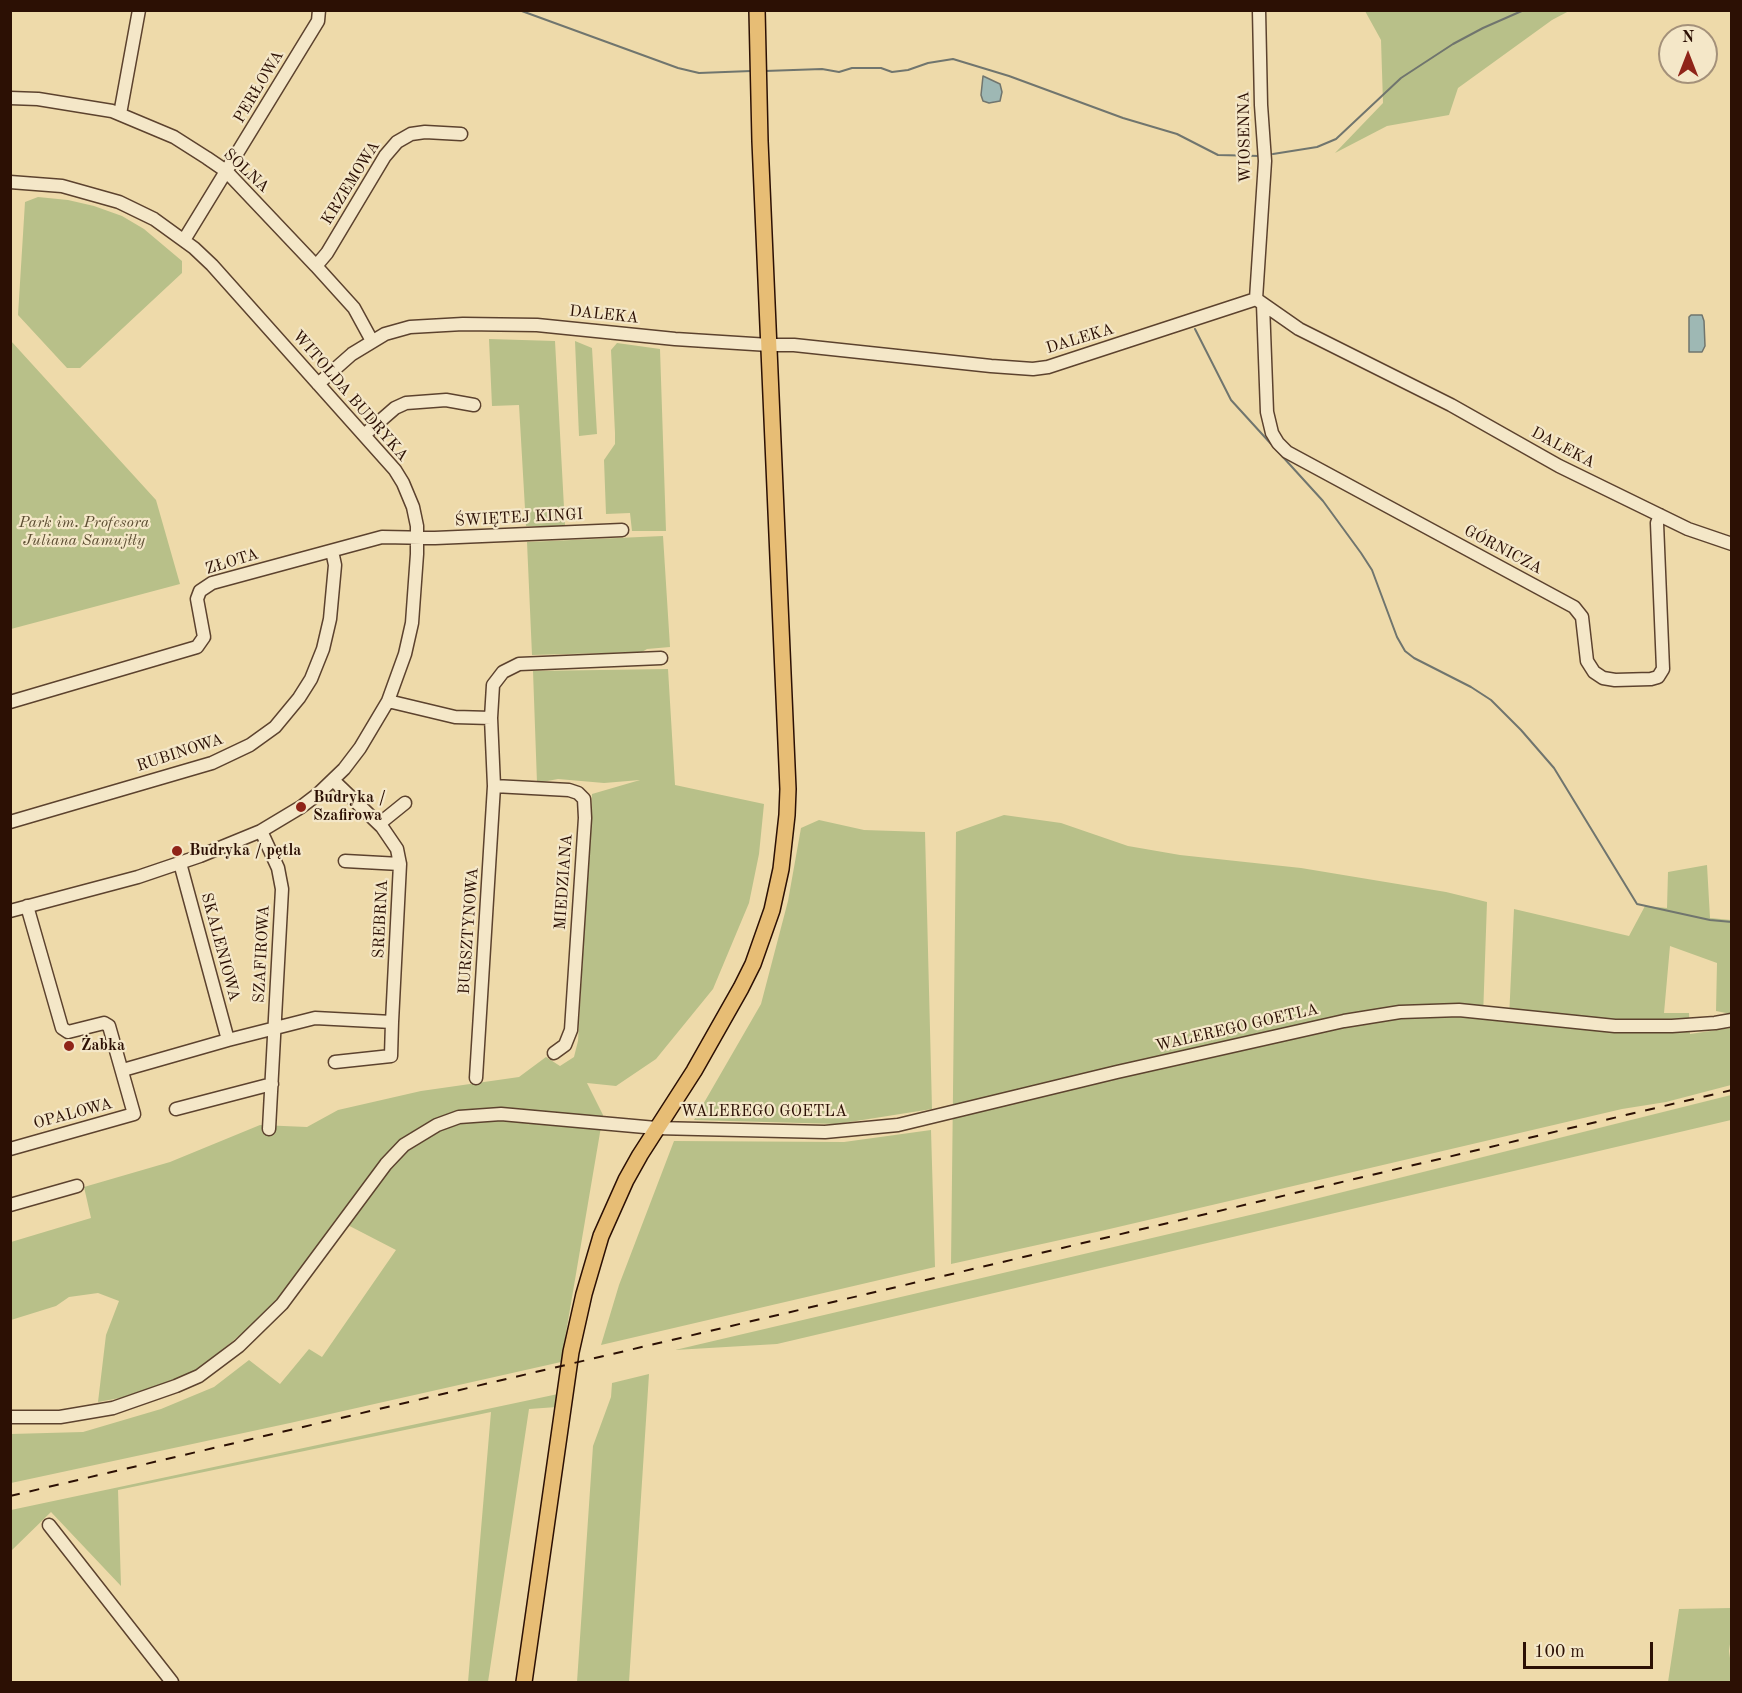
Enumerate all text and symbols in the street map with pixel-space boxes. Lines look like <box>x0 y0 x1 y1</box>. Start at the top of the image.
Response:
north arrow <box>1658 24 1718 84</box>
text: N <box>1682 30 1694 46</box>
street label: PERŁOWA <box>230 47 288 127</box>
street label: WIOSENNA <box>1235 91 1255 183</box>
street label: KRZEMOWA <box>318 137 384 229</box>
street label: SOLNA <box>219 145 273 197</box>
street label: DALEKA <box>568 302 640 328</box>
street label: DALEKA <box>1044 320 1116 358</box>
street label: WITOLDA BUDRYKA <box>288 327 412 465</box>
street label: DALEKA <box>1528 423 1598 473</box>
street label: ŚWIĘTEJ KINGI <box>454 505 584 531</box>
park label: Park im. Profesora Juliana Samujłły <box>19 513 149 551</box>
street label: GÓRNICZA <box>1460 521 1546 579</box>
street label: ZŁOTA <box>203 545 261 579</box>
street label: RUBINOWA <box>134 730 226 776</box>
place label: Budryka / Szafirowa <box>313 788 386 826</box>
marker: Budryka / Szafirowa <box>294 800 308 814</box>
street label: MIEDZIANA <box>551 833 577 931</box>
place label: Budryka / pętla <box>189 841 301 861</box>
marker: Budryka / pętla <box>170 844 184 858</box>
street label: BURSZTYNOWA <box>455 867 483 995</box>
street label: SREBRNA <box>369 879 393 959</box>
street label: SKALENIOWA <box>196 891 244 1003</box>
street label: SZAFIROWA <box>250 905 274 1003</box>
street label: WALEREGO GOETLA <box>1154 1000 1320 1056</box>
place label: Żabka <box>81 1036 125 1056</box>
marker: Żabka <box>62 1039 76 1053</box>
street label: OPALOWA <box>31 1094 115 1134</box>
street label: WALEREGO GOETLA <box>681 1102 847 1122</box>
scale bar <box>1526 1630 1656 1668</box>
text: 100 m <box>1534 1643 1585 1661</box>

